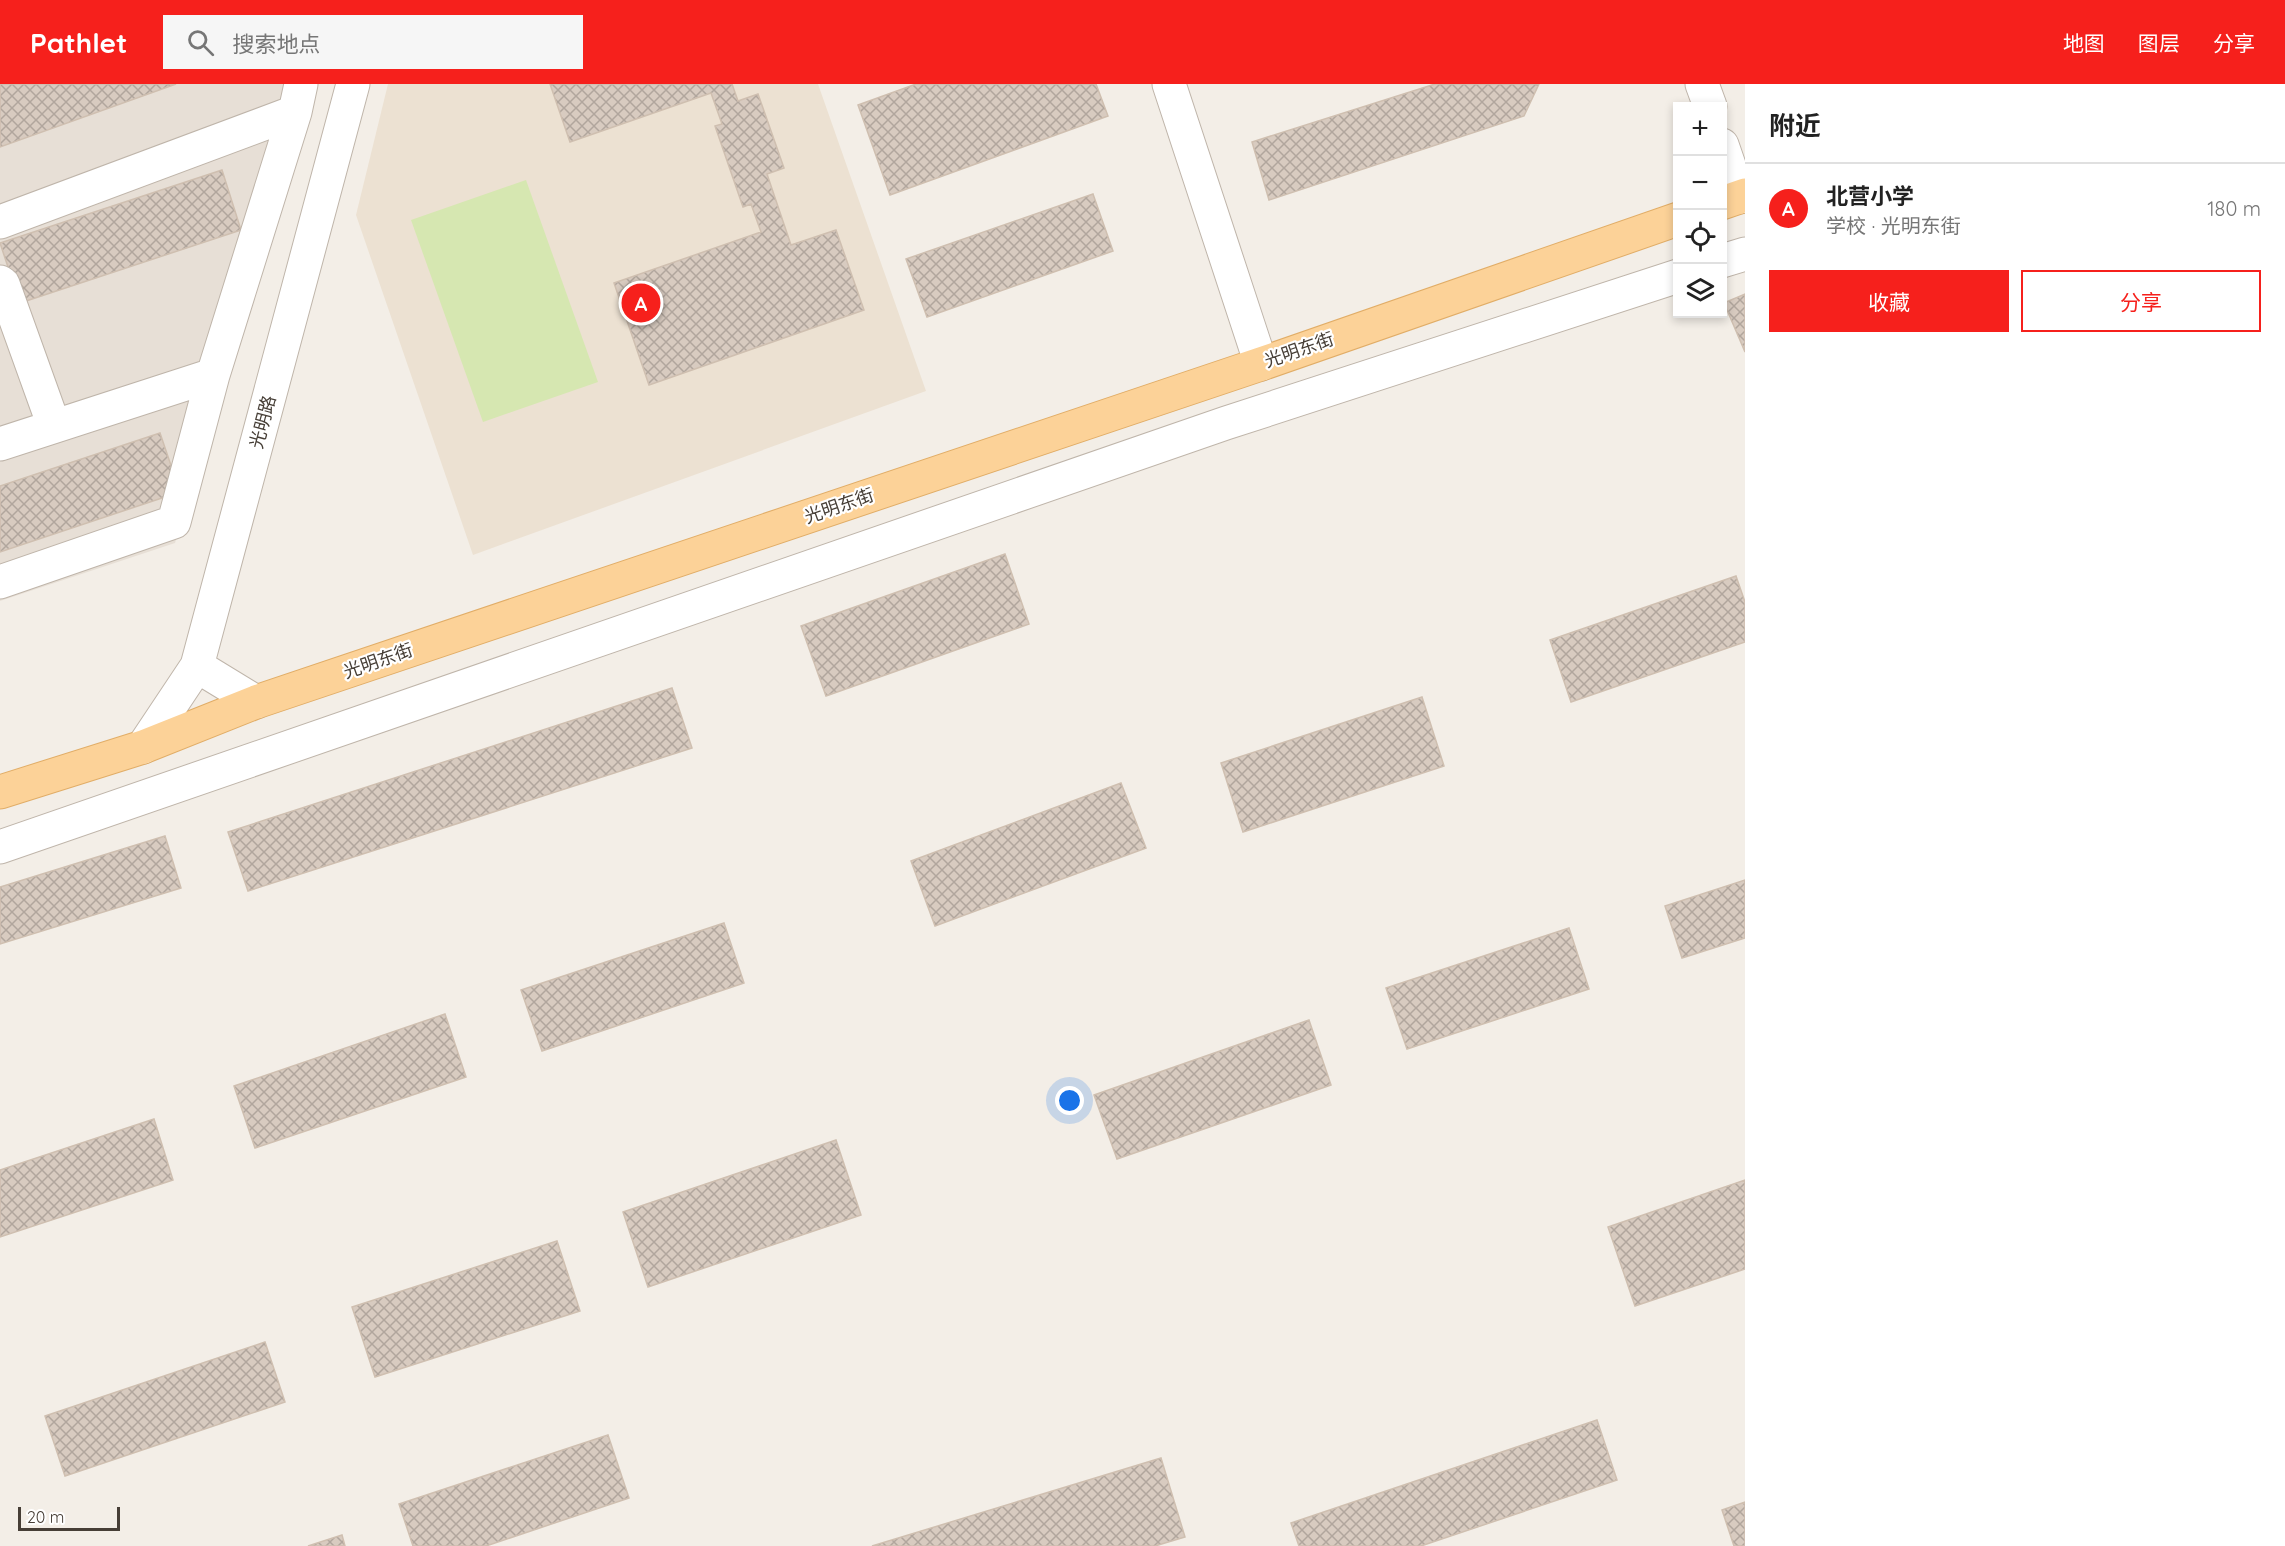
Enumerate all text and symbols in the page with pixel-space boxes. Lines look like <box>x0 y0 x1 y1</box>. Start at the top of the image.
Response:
search box <box>163 15 583 69</box>
text: Pathlet <box>30 25 127 60</box>
icon: search <box>184 26 217 59</box>
text: 搜索地点 <box>232 30 320 58</box>
text: 地图 <box>2063 30 2105 56</box>
text: 图层 <box>2138 30 2180 56</box>
text: 分享 <box>2213 30 2255 56</box>
map controls <box>1673 102 1727 318</box>
button: + <box>1673 102 1727 156</box>
text: 附近 <box>1769 109 1821 142</box>
button: − <box>1673 156 1727 210</box>
text: 北营小学 <box>1826 182 1914 210</box>
text: A <box>1782 196 1795 221</box>
text: 180 m <box>2207 196 2261 221</box>
button: locate <box>1673 210 1727 264</box>
text: 学校 · 光明东街 <box>1826 213 1961 238</box>
button: layers <box>1673 264 1727 318</box>
button: 收藏 <box>1769 270 2009 332</box>
button: 分享 <box>2021 270 2261 332</box>
pin: A <box>622 280 660 326</box>
street label: 光明东街 <box>1261 327 1337 372</box>
street label: 光明路 <box>244 393 281 451</box>
street label: 光明东街 <box>801 483 877 528</box>
street label: 光明东街 <box>340 638 416 683</box>
your location <box>1055 1086 1084 1115</box>
scale bar <box>18 1504 120 1532</box>
text: 20 m <box>27 1507 64 1527</box>

